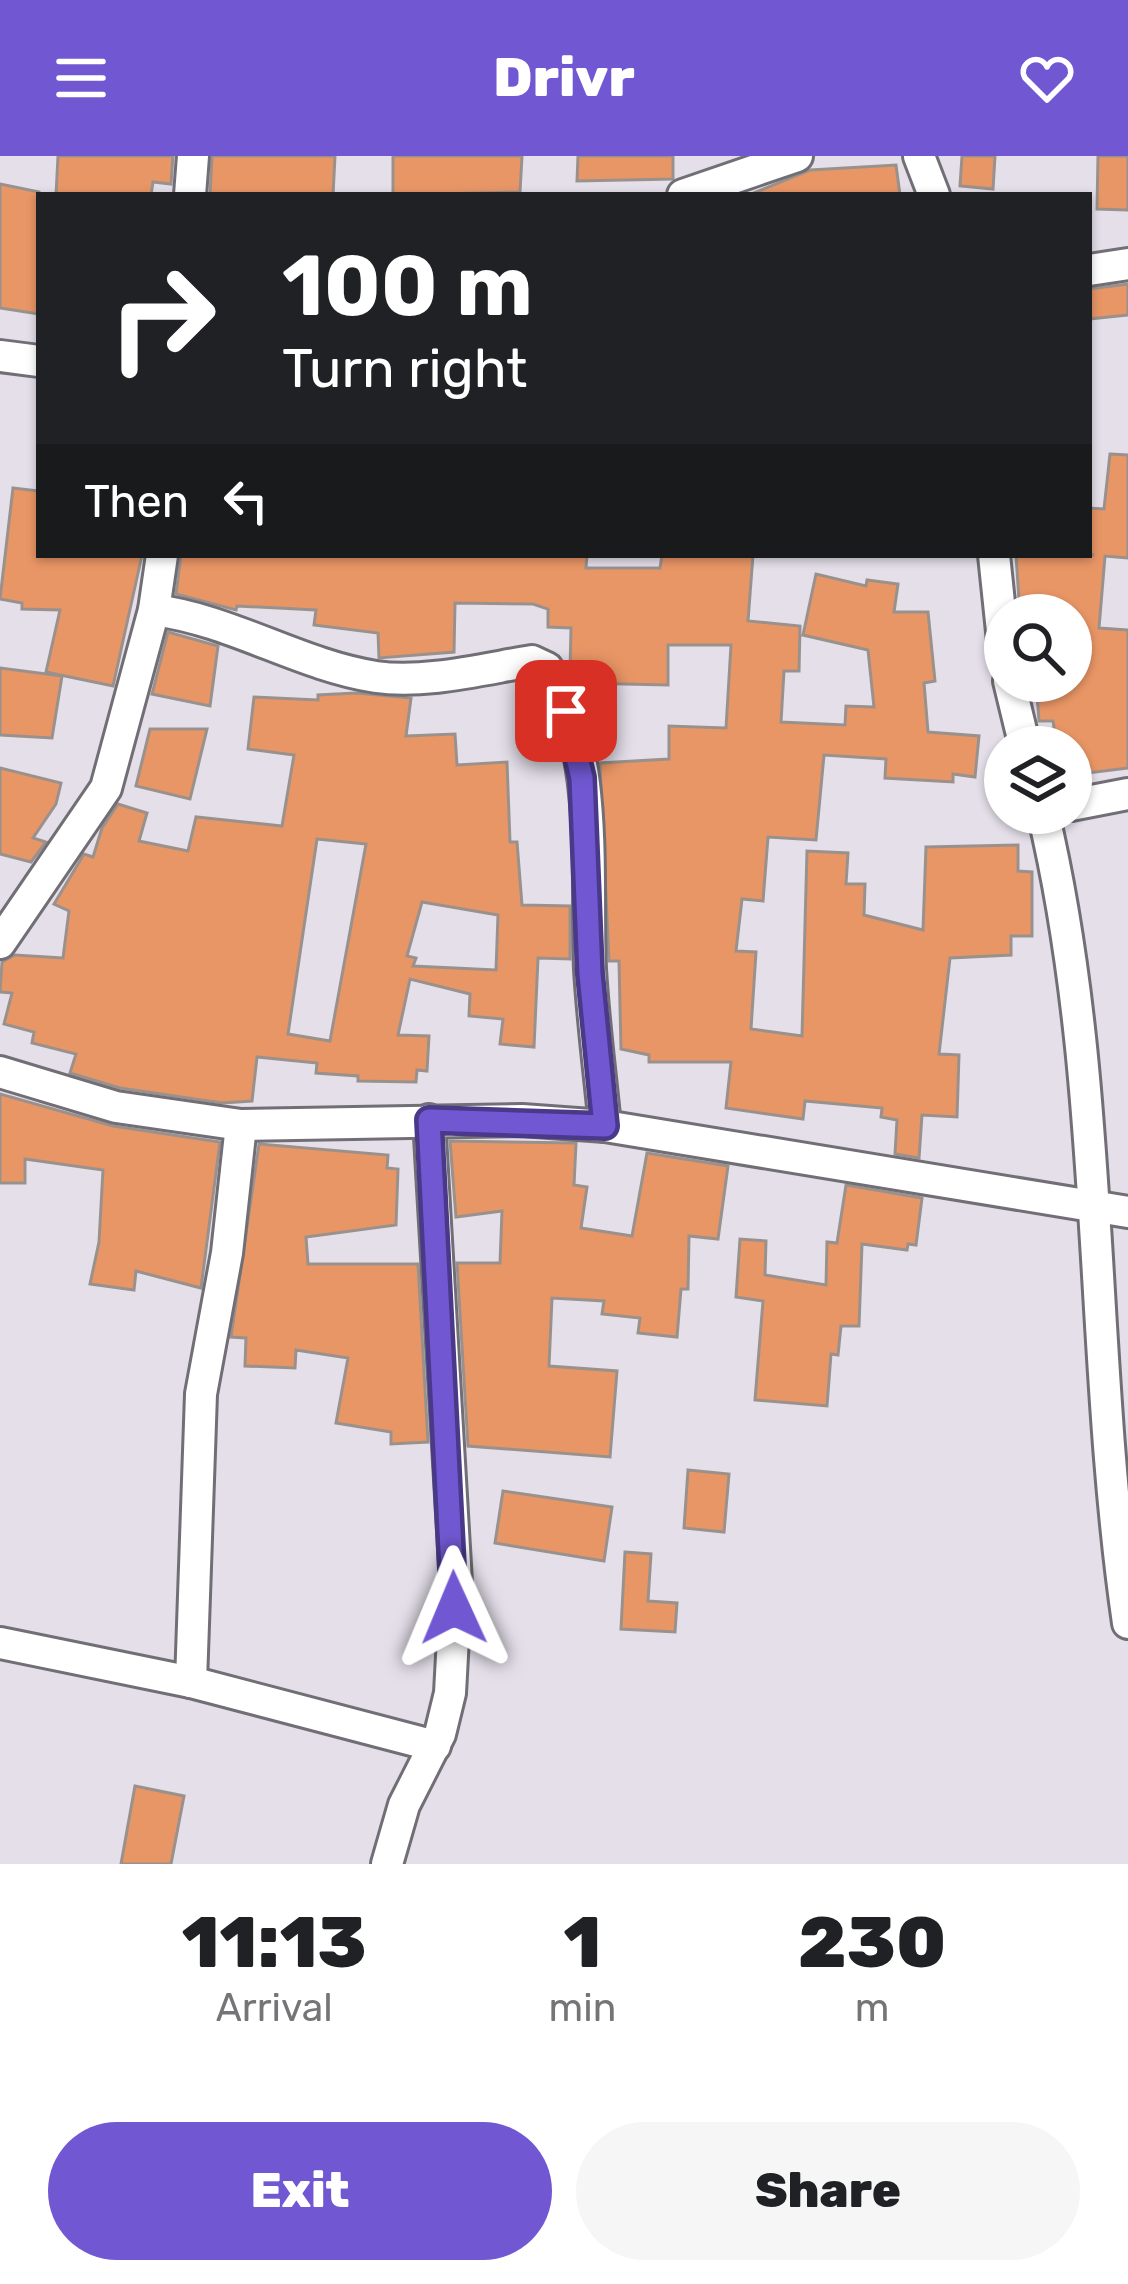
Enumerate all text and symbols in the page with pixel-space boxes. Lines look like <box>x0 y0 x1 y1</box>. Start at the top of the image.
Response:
icon: menu <box>48 45 114 111</box>
icon: heart <box>1014 45 1080 111</box>
text: Drivr <box>493 46 635 110</box>
text: 100 m <box>282 236 533 336</box>
icon: right <box>84 240 240 396</box>
text: Turn right <box>282 337 527 401</box>
icon: left <box>213 468 279 534</box>
text: Then <box>84 475 189 528</box>
map controls <box>984 594 1092 834</box>
button: search <box>984 594 1092 702</box>
pin <box>515 660 617 762</box>
icon: arrive <box>533 678 599 744</box>
button: layers <box>984 726 1092 834</box>
position arrow <box>391 1545 517 1671</box>
text: 11:13 <box>182 1900 367 1985</box>
text: 1 <box>563 1900 601 1985</box>
text: 230 <box>798 1900 946 1985</box>
text: Arrival <box>216 1985 333 2031</box>
text: min <box>549 1985 616 2031</box>
text: m <box>855 1985 889 2031</box>
button: Exit <box>48 2122 552 2260</box>
button: Share <box>576 2122 1080 2260</box>

